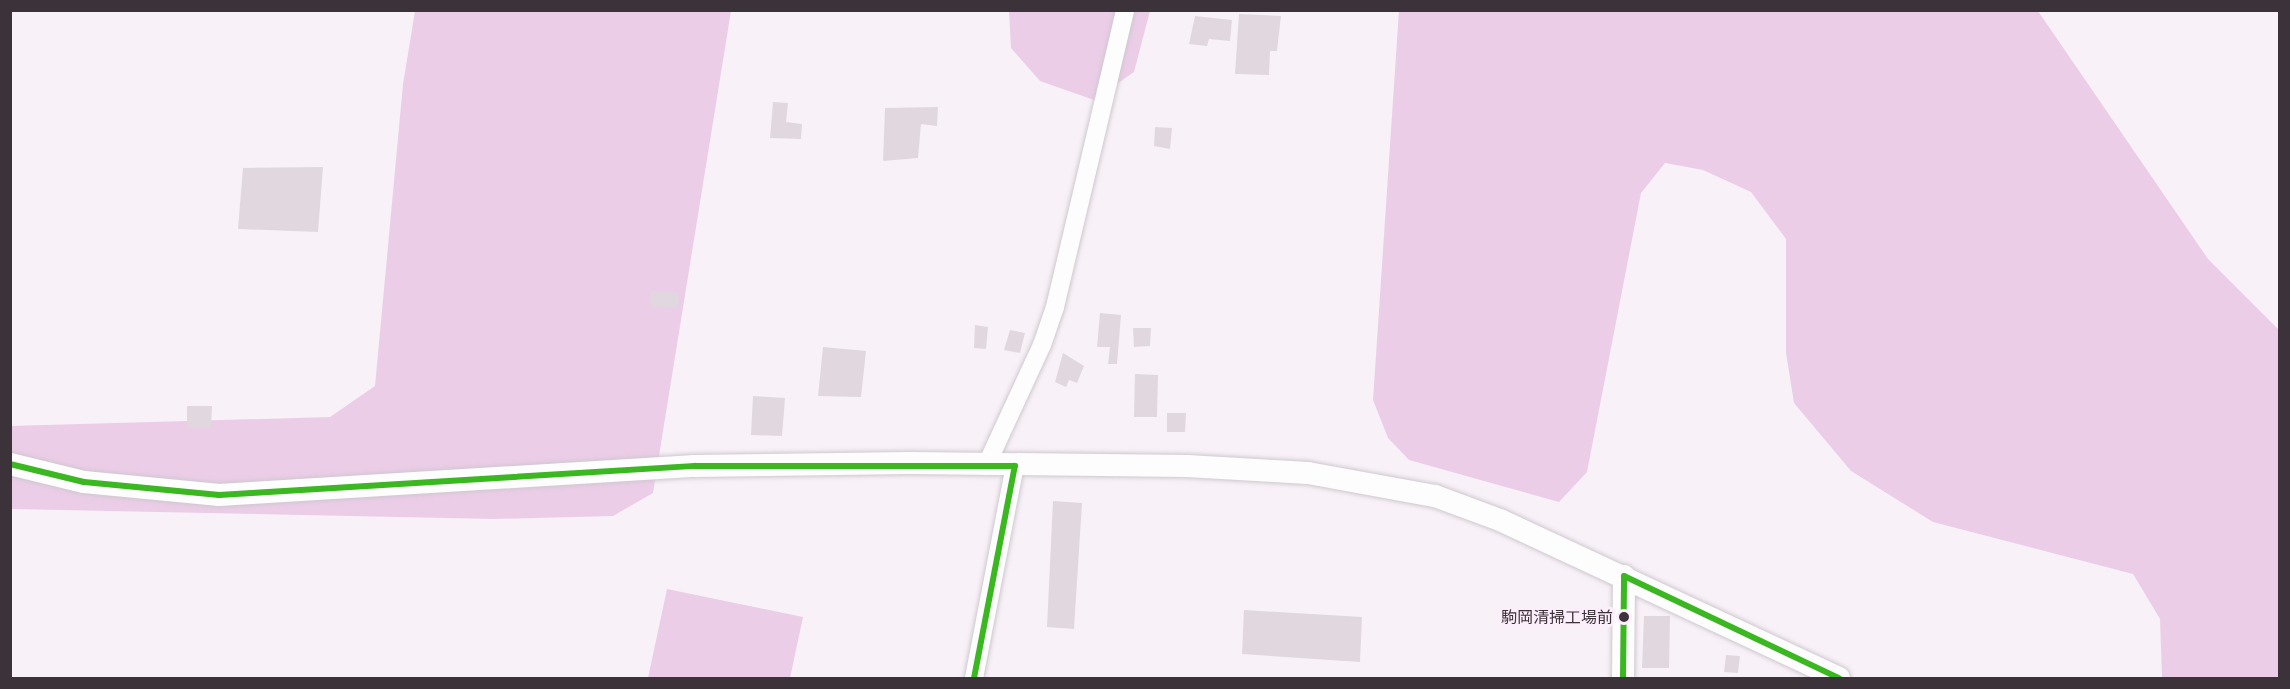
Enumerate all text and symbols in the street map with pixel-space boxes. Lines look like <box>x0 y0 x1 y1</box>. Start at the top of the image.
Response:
place label: 駒岡清掃工場前 <box>1501 607 1613 627</box>
marker: 駒岡清掃工場前 <box>1618 611 1630 623</box>

